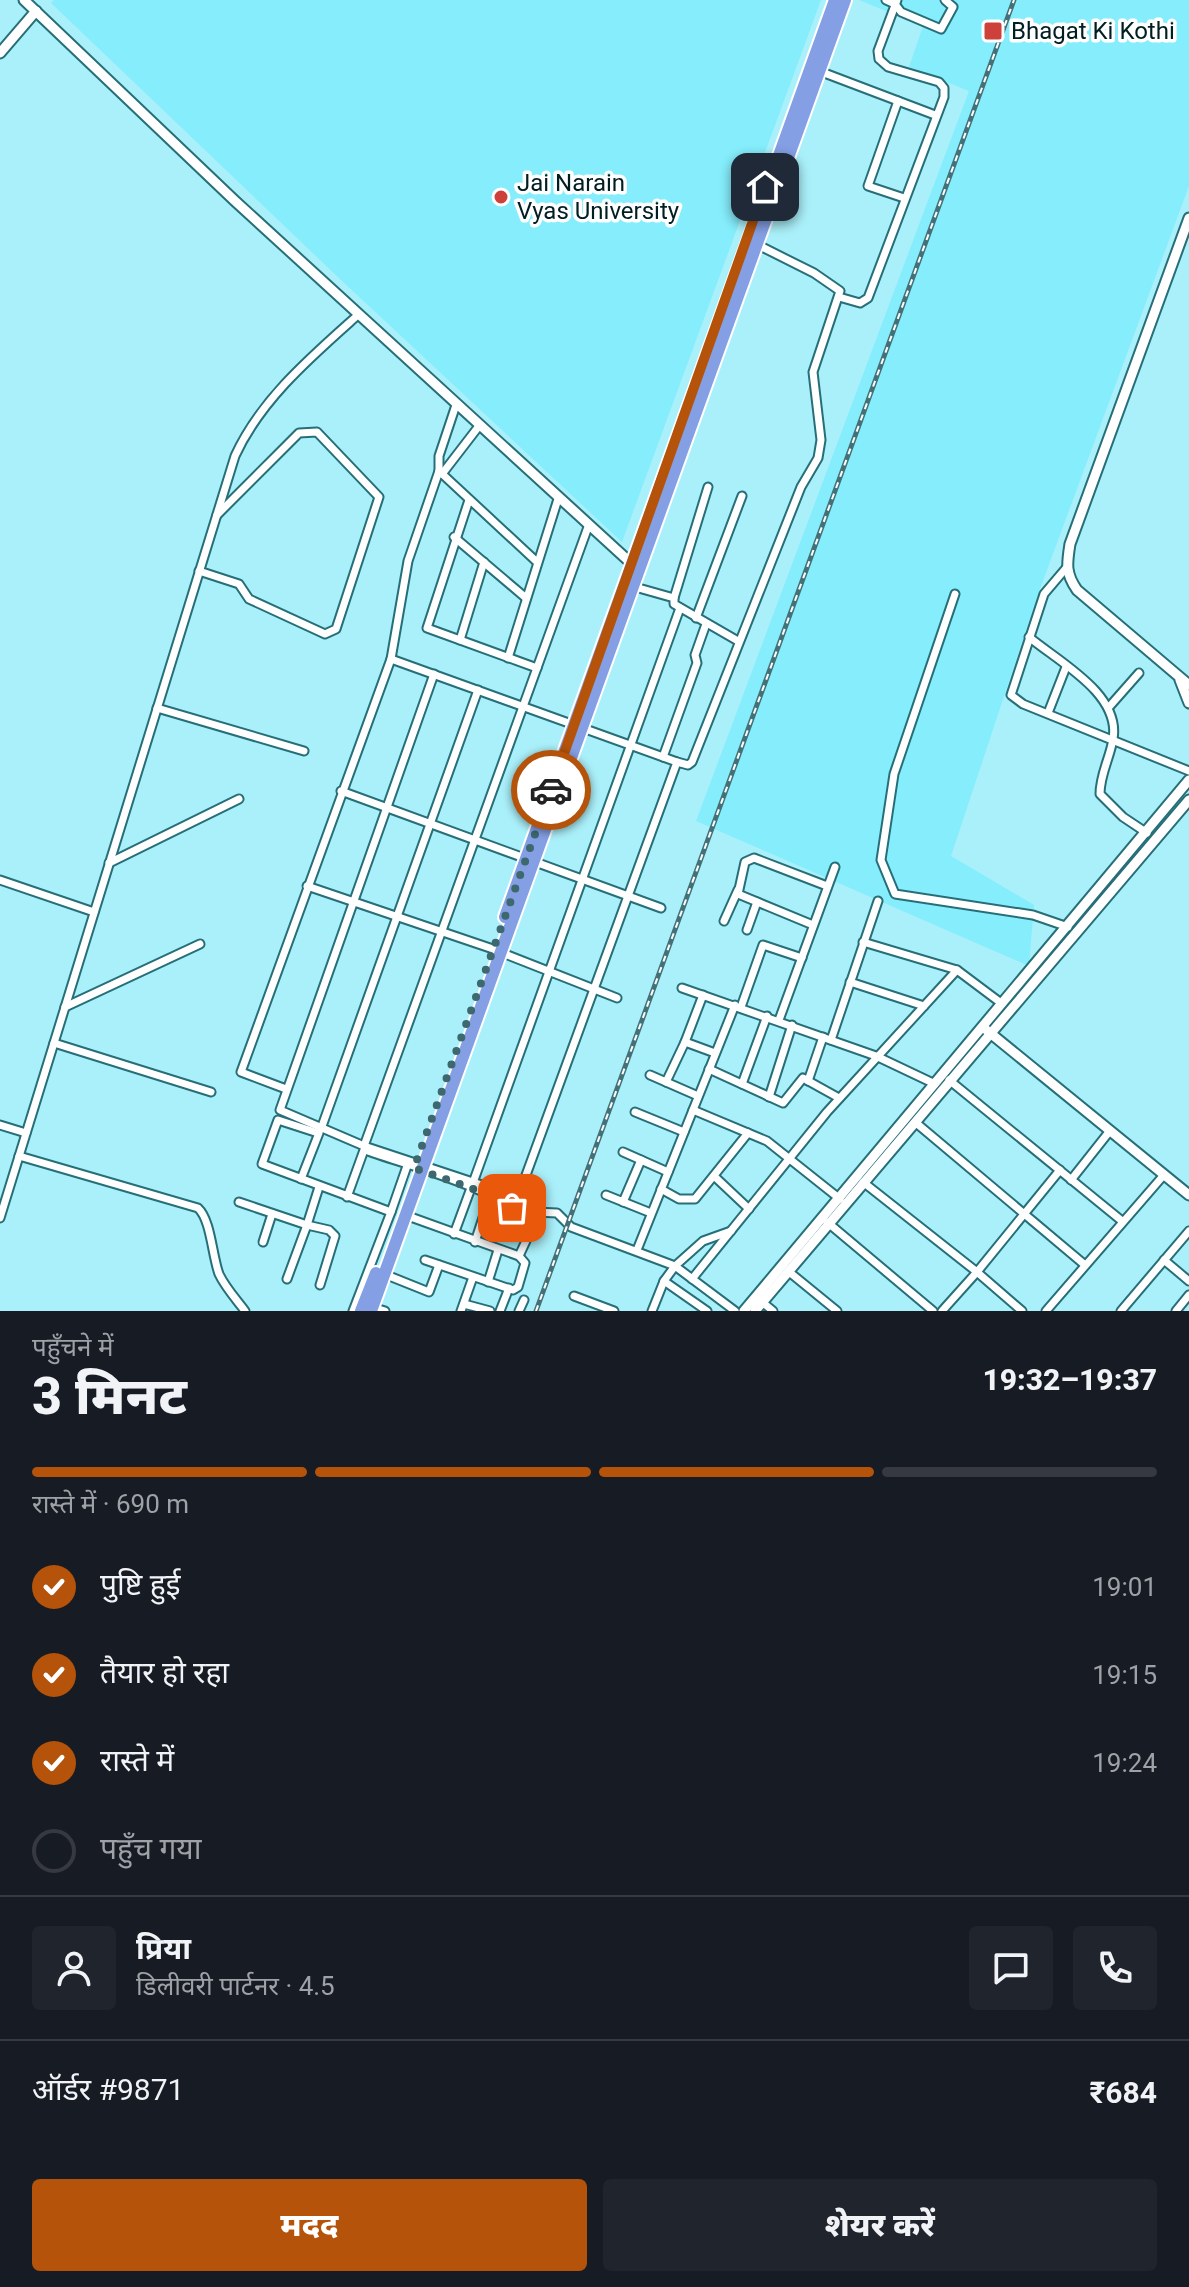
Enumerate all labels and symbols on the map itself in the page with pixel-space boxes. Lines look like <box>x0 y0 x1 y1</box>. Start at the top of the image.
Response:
place label: Bhagat Ki Kothi <box>1011 17 1175 45</box>
marker: Bhagat Ki Kothi <box>982 20 1004 42</box>
pin <box>731 153 799 221</box>
place label: Jai Narain Vyas University <box>517 169 680 225</box>
marker: Jai Narain Vyas University <box>492 188 510 206</box>
courier <box>511 750 591 830</box>
pin <box>478 1174 546 1242</box>

